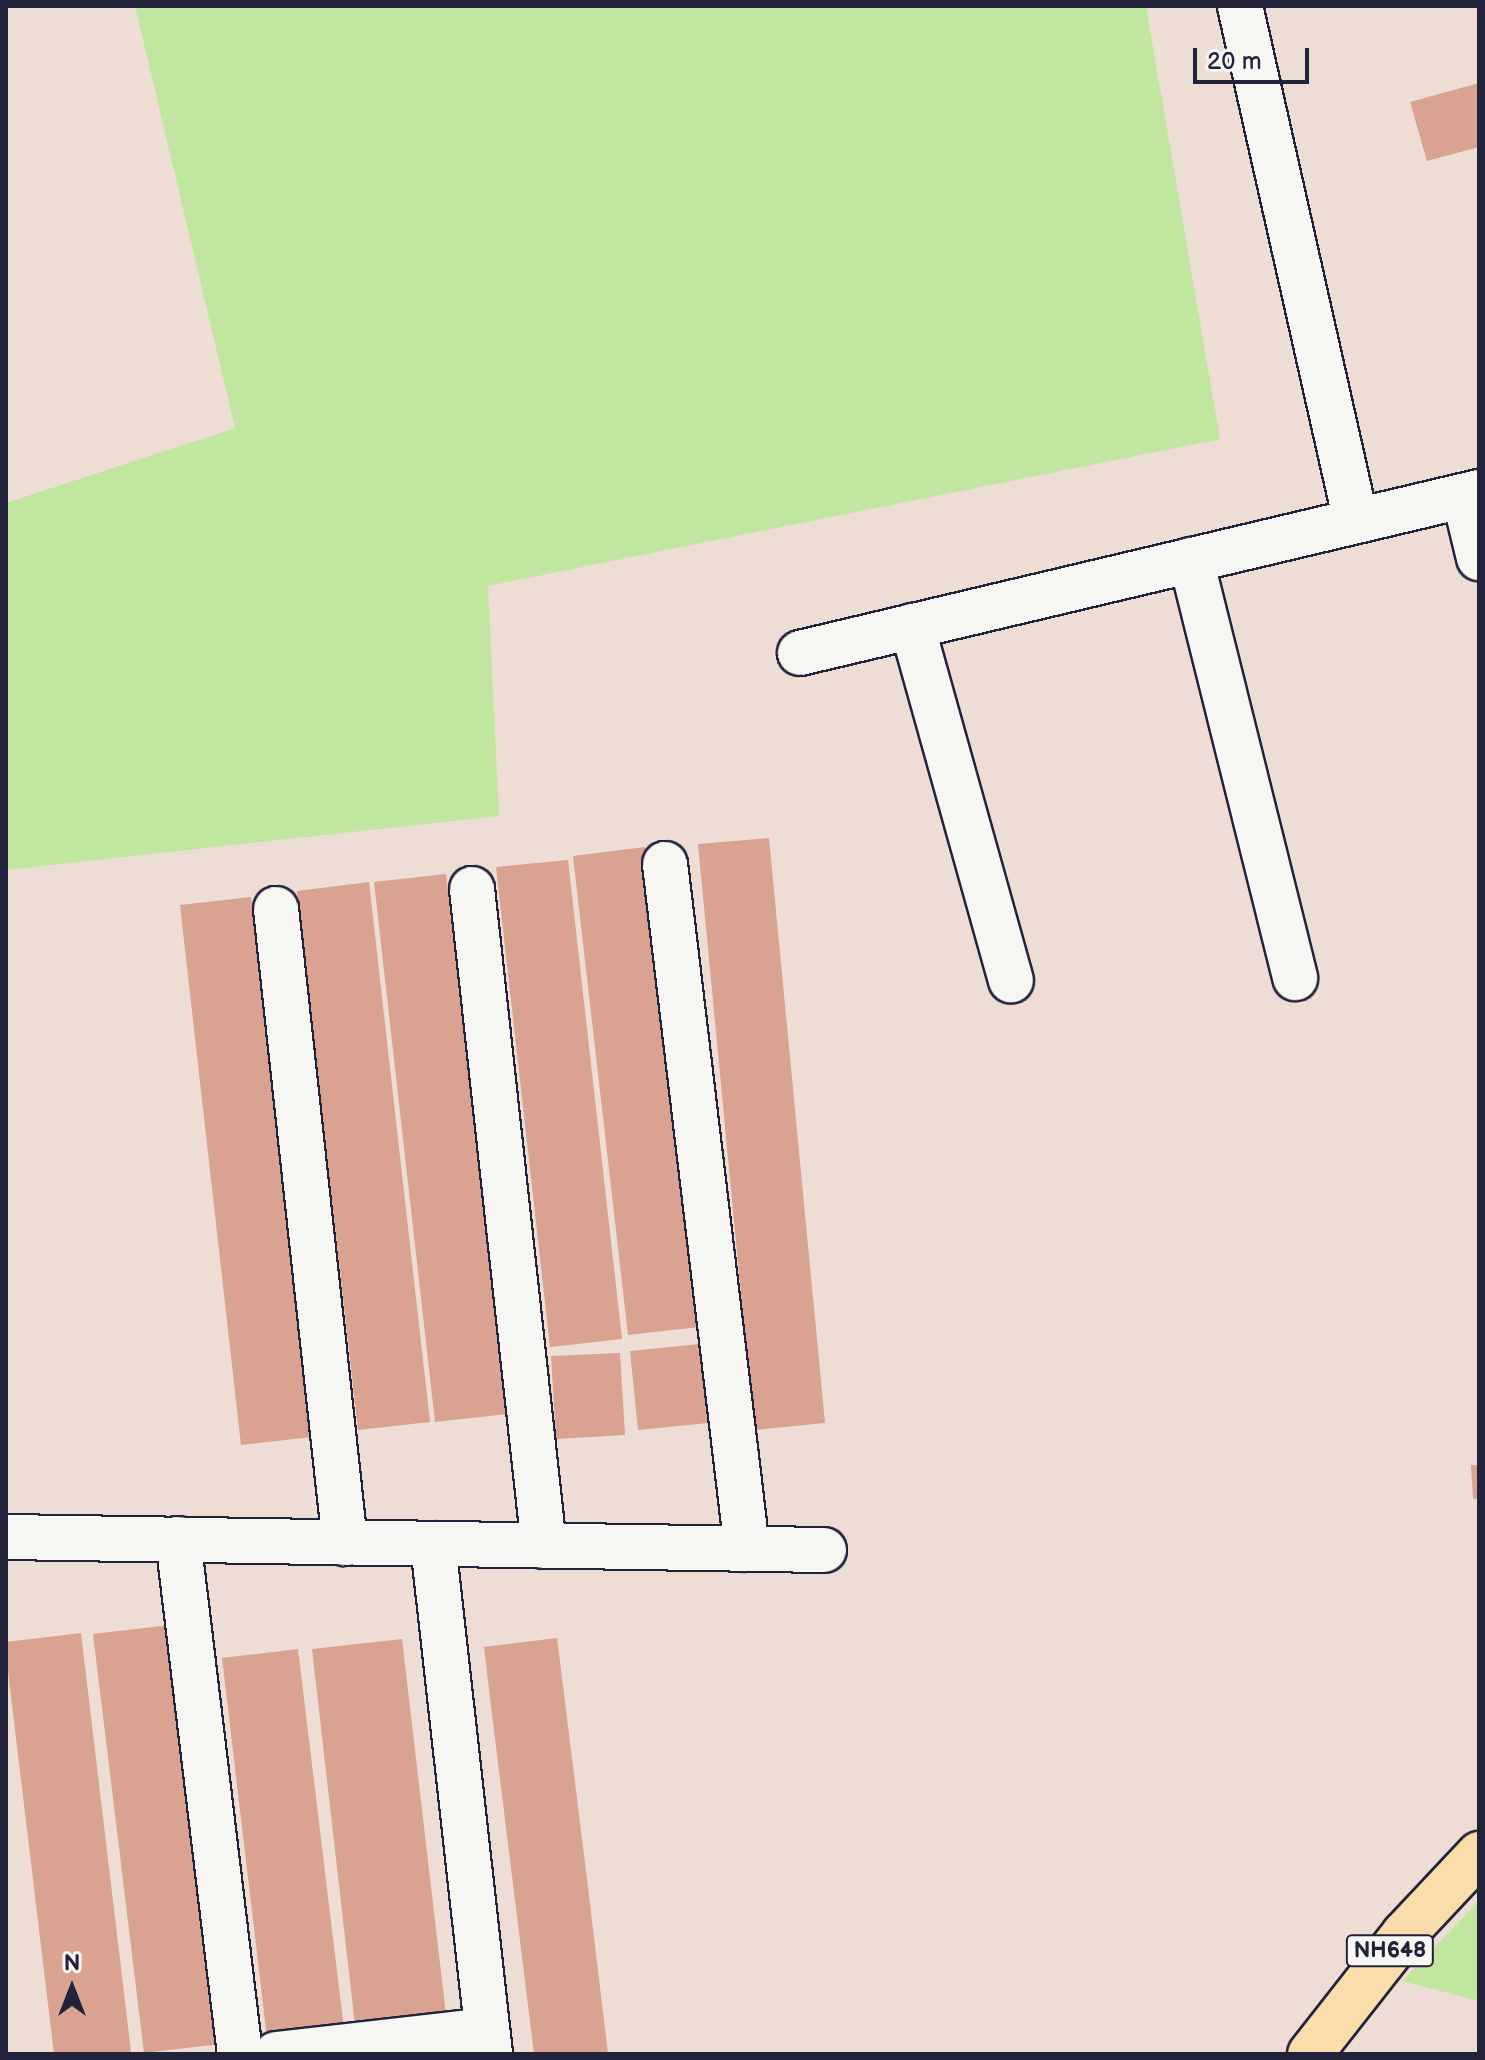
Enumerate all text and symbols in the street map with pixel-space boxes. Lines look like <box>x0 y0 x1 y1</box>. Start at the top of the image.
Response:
scale bar <box>1197 32 1313 82</box>
text: 20 m <box>1207 47 1262 76</box>
road number: NH648 <box>1344 1933 1436 1969</box>
north arrow <box>32 1948 112 2028</box>
text: N <box>64 1950 80 1977</box>

